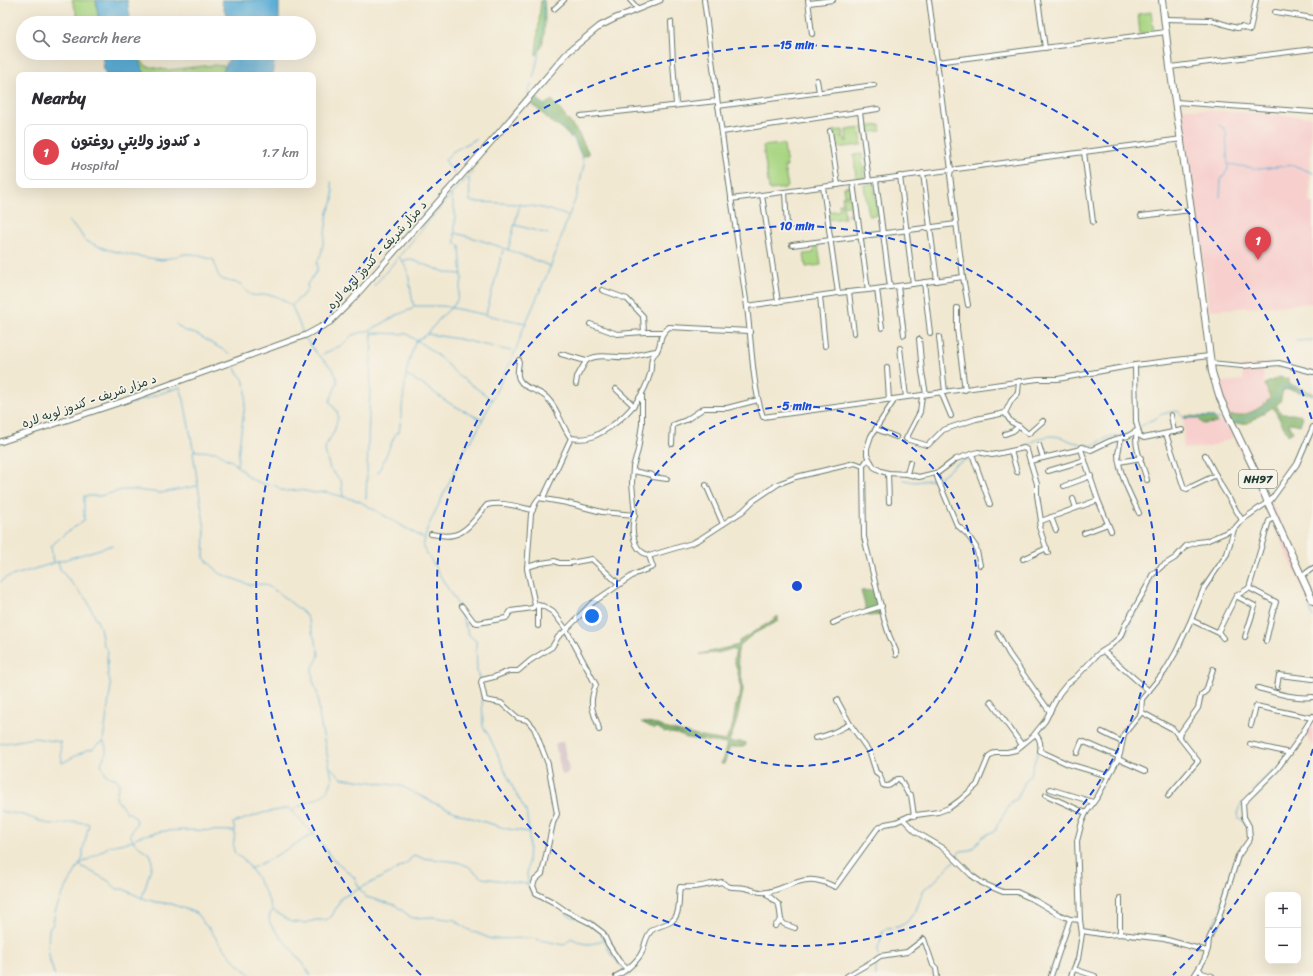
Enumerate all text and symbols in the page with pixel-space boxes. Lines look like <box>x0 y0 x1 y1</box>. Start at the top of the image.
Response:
search box <box>16 16 316 60</box>
text: Search here <box>62 25 141 51</box>
icon: search <box>30 27 52 49</box>
text: 15 min <box>780 34 815 56</box>
text: Nearby <box>32 83 86 113</box>
text: د کندوز ولایتي روغتون <box>71 128 201 154</box>
text: 1 <box>43 141 49 164</box>
text: 1.7 km <box>262 141 299 164</box>
text: Hospital <box>71 154 119 177</box>
street label: د مزار شریف - کندوز لویه لاره <box>322 195 432 315</box>
text: 10 min <box>780 215 815 237</box>
pin: 1 <box>1245 227 1271 260</box>
street label: د مزار شریف - کندوز لویه لاره <box>19 368 159 434</box>
text: 5 min <box>782 395 812 417</box>
road number: NH97 <box>1239 470 1277 488</box>
centre of rings <box>790 579 804 593</box>
your location <box>582 606 602 626</box>
map controls <box>1265 892 1301 964</box>
button: + <box>1265 892 1301 928</box>
button: − <box>1265 928 1301 964</box>

